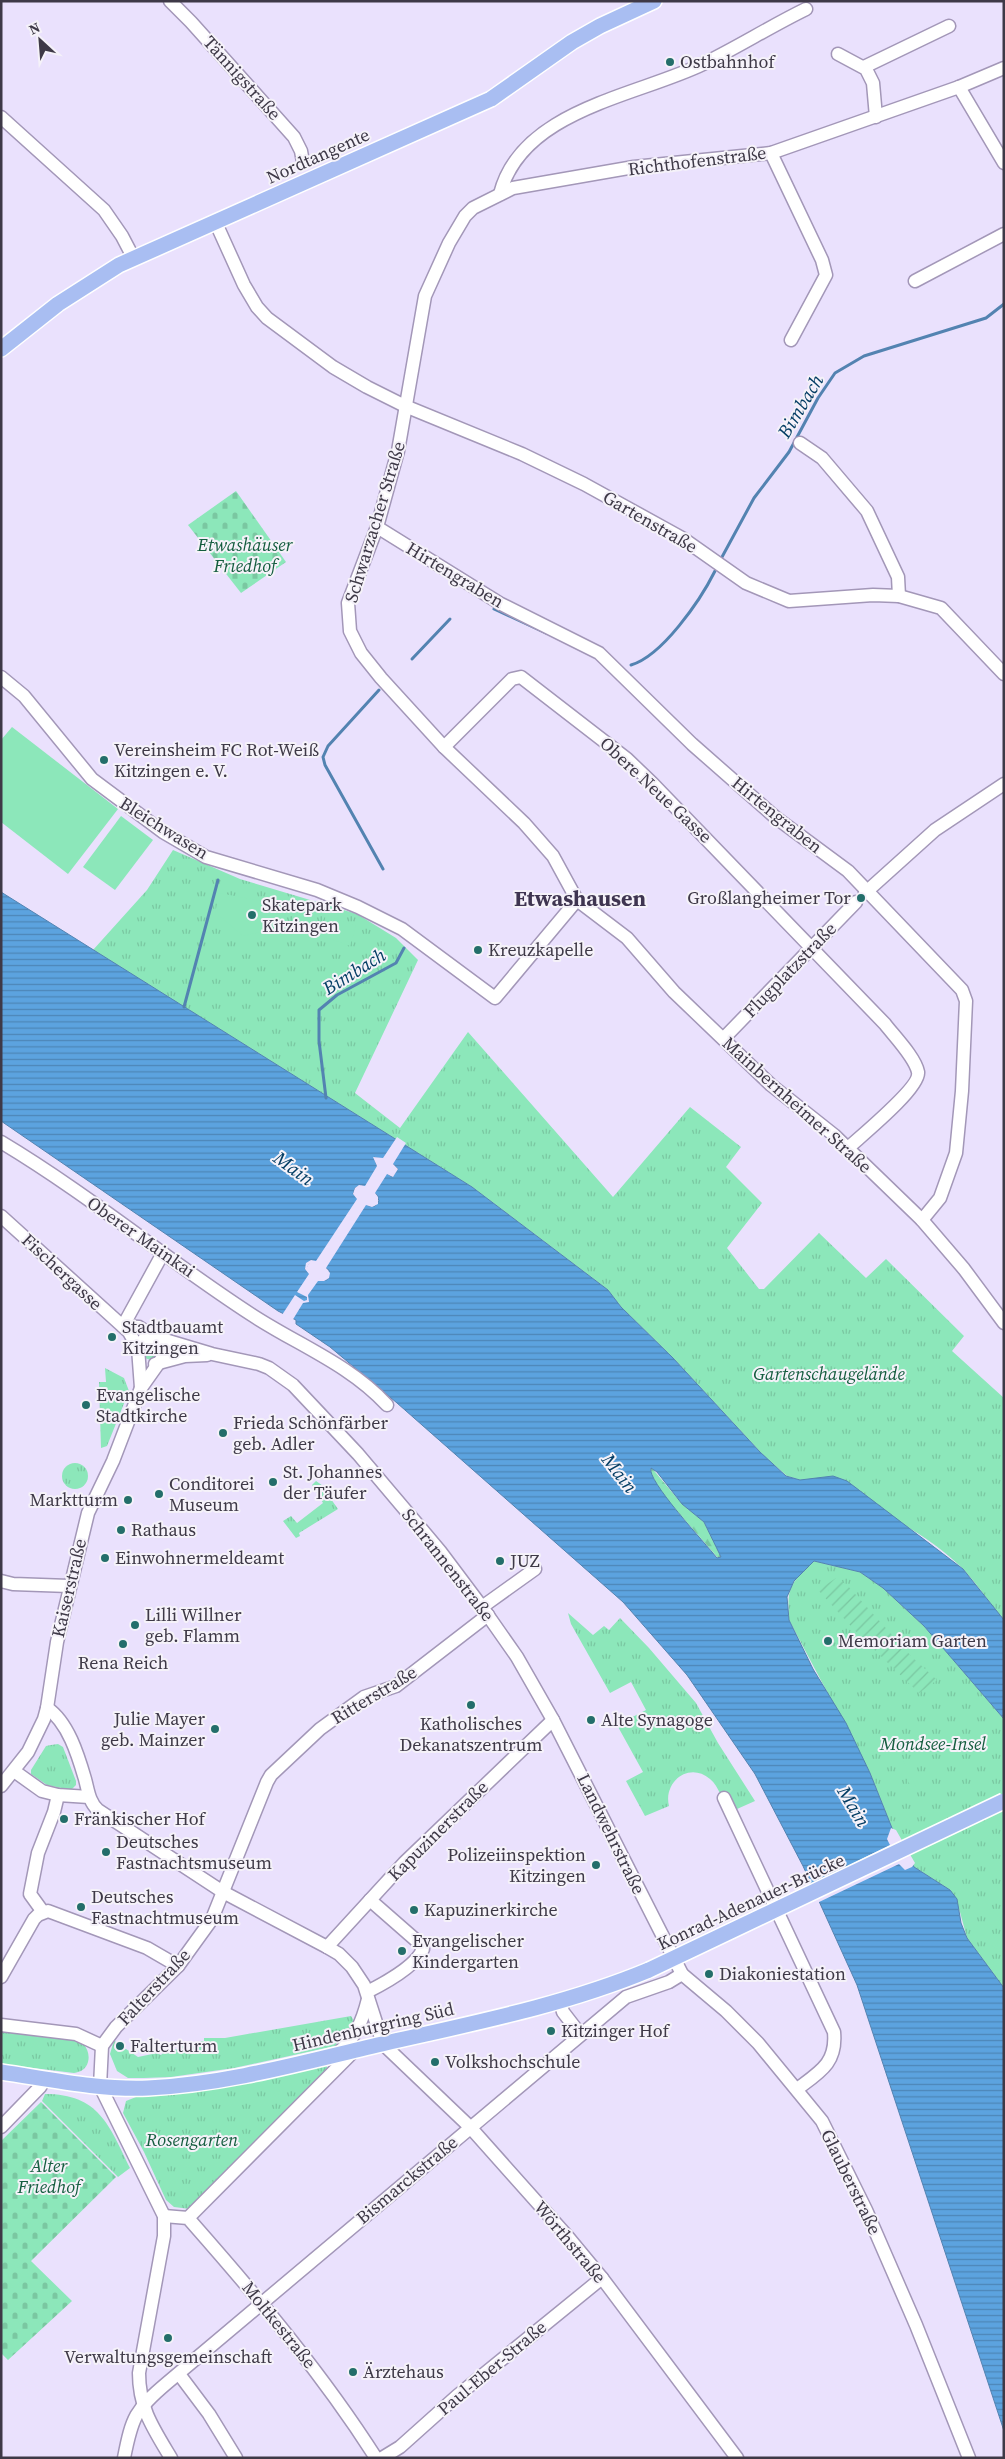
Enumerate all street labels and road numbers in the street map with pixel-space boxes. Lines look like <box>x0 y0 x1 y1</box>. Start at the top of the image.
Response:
street label: Tännigstraße <box>198 30 287 125</box>
street label: Nordtangente <box>262 122 373 189</box>
street label: Richthofenstraße <box>626 140 768 181</box>
street label: Schwarzacher Straße <box>338 438 411 606</box>
street label: Gartenstraße <box>598 484 702 559</box>
street label: Hirtengraben <box>402 536 509 614</box>
street label: Obere Neue Gasse <box>595 731 718 848</box>
street label: Hirtengraben <box>727 770 828 859</box>
street label: Bleichwasen <box>115 790 214 865</box>
street label: Flugplatzstraße <box>738 916 842 1023</box>
street label: Mainbernheimer Straße <box>717 1031 878 1179</box>
street label: Oberer Mainkai <box>82 1190 200 1283</box>
street label: Fischergasse <box>16 1228 108 1316</box>
street label: Schrannenstraße <box>396 1503 500 1626</box>
street label: Kaiserstraße <box>45 1536 92 1640</box>
street label: Ritterstraße <box>326 1659 421 1730</box>
street label: Landwehrstraße <box>571 1769 652 1898</box>
street label: Kapuzinerstraße <box>382 1775 493 1886</box>
street label: Konrad-Adenauer-Brücke <box>653 1847 849 1956</box>
street label: Falterstraße <box>112 1943 196 2031</box>
street label: Hindenburgring Süd <box>290 1996 456 2057</box>
street label: Glauberstraße <box>815 2125 888 2239</box>
street label: Bismarckstraße <box>351 2130 463 2230</box>
street label: Wörthstraße <box>528 2195 612 2288</box>
street label: Moltkestraße <box>236 2276 322 2374</box>
street label: Paul-Eber-Straße <box>432 2314 552 2421</box>

